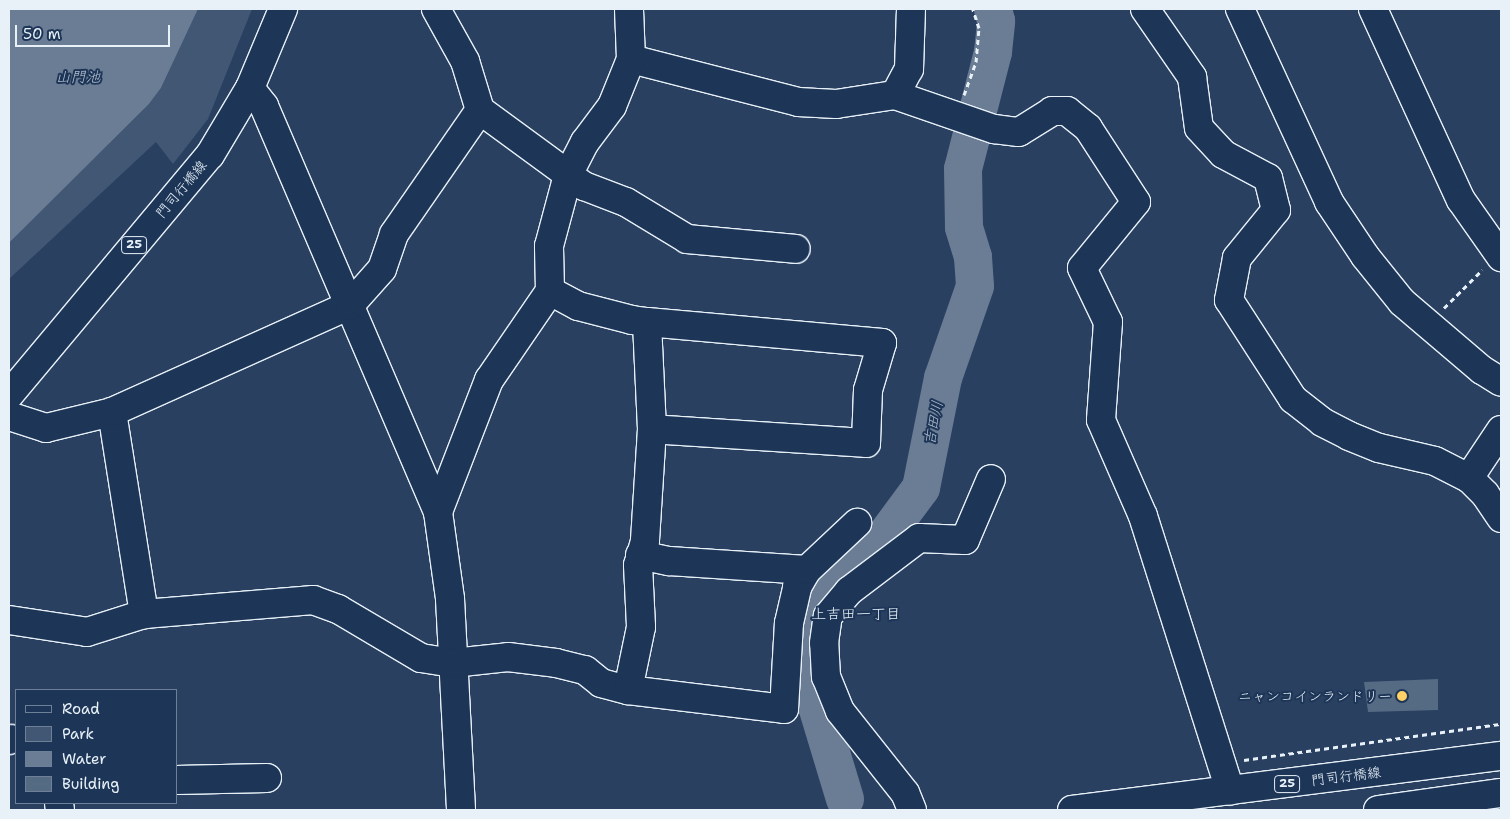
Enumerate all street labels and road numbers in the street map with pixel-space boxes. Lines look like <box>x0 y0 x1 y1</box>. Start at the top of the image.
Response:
street label: 門司行橋線 <box>152 157 210 221</box>
road number: 25 <box>120 236 148 254</box>
street label: 門司行橋線 <box>1310 763 1382 789</box>
road number: 25 <box>1273 774 1301 794</box>

